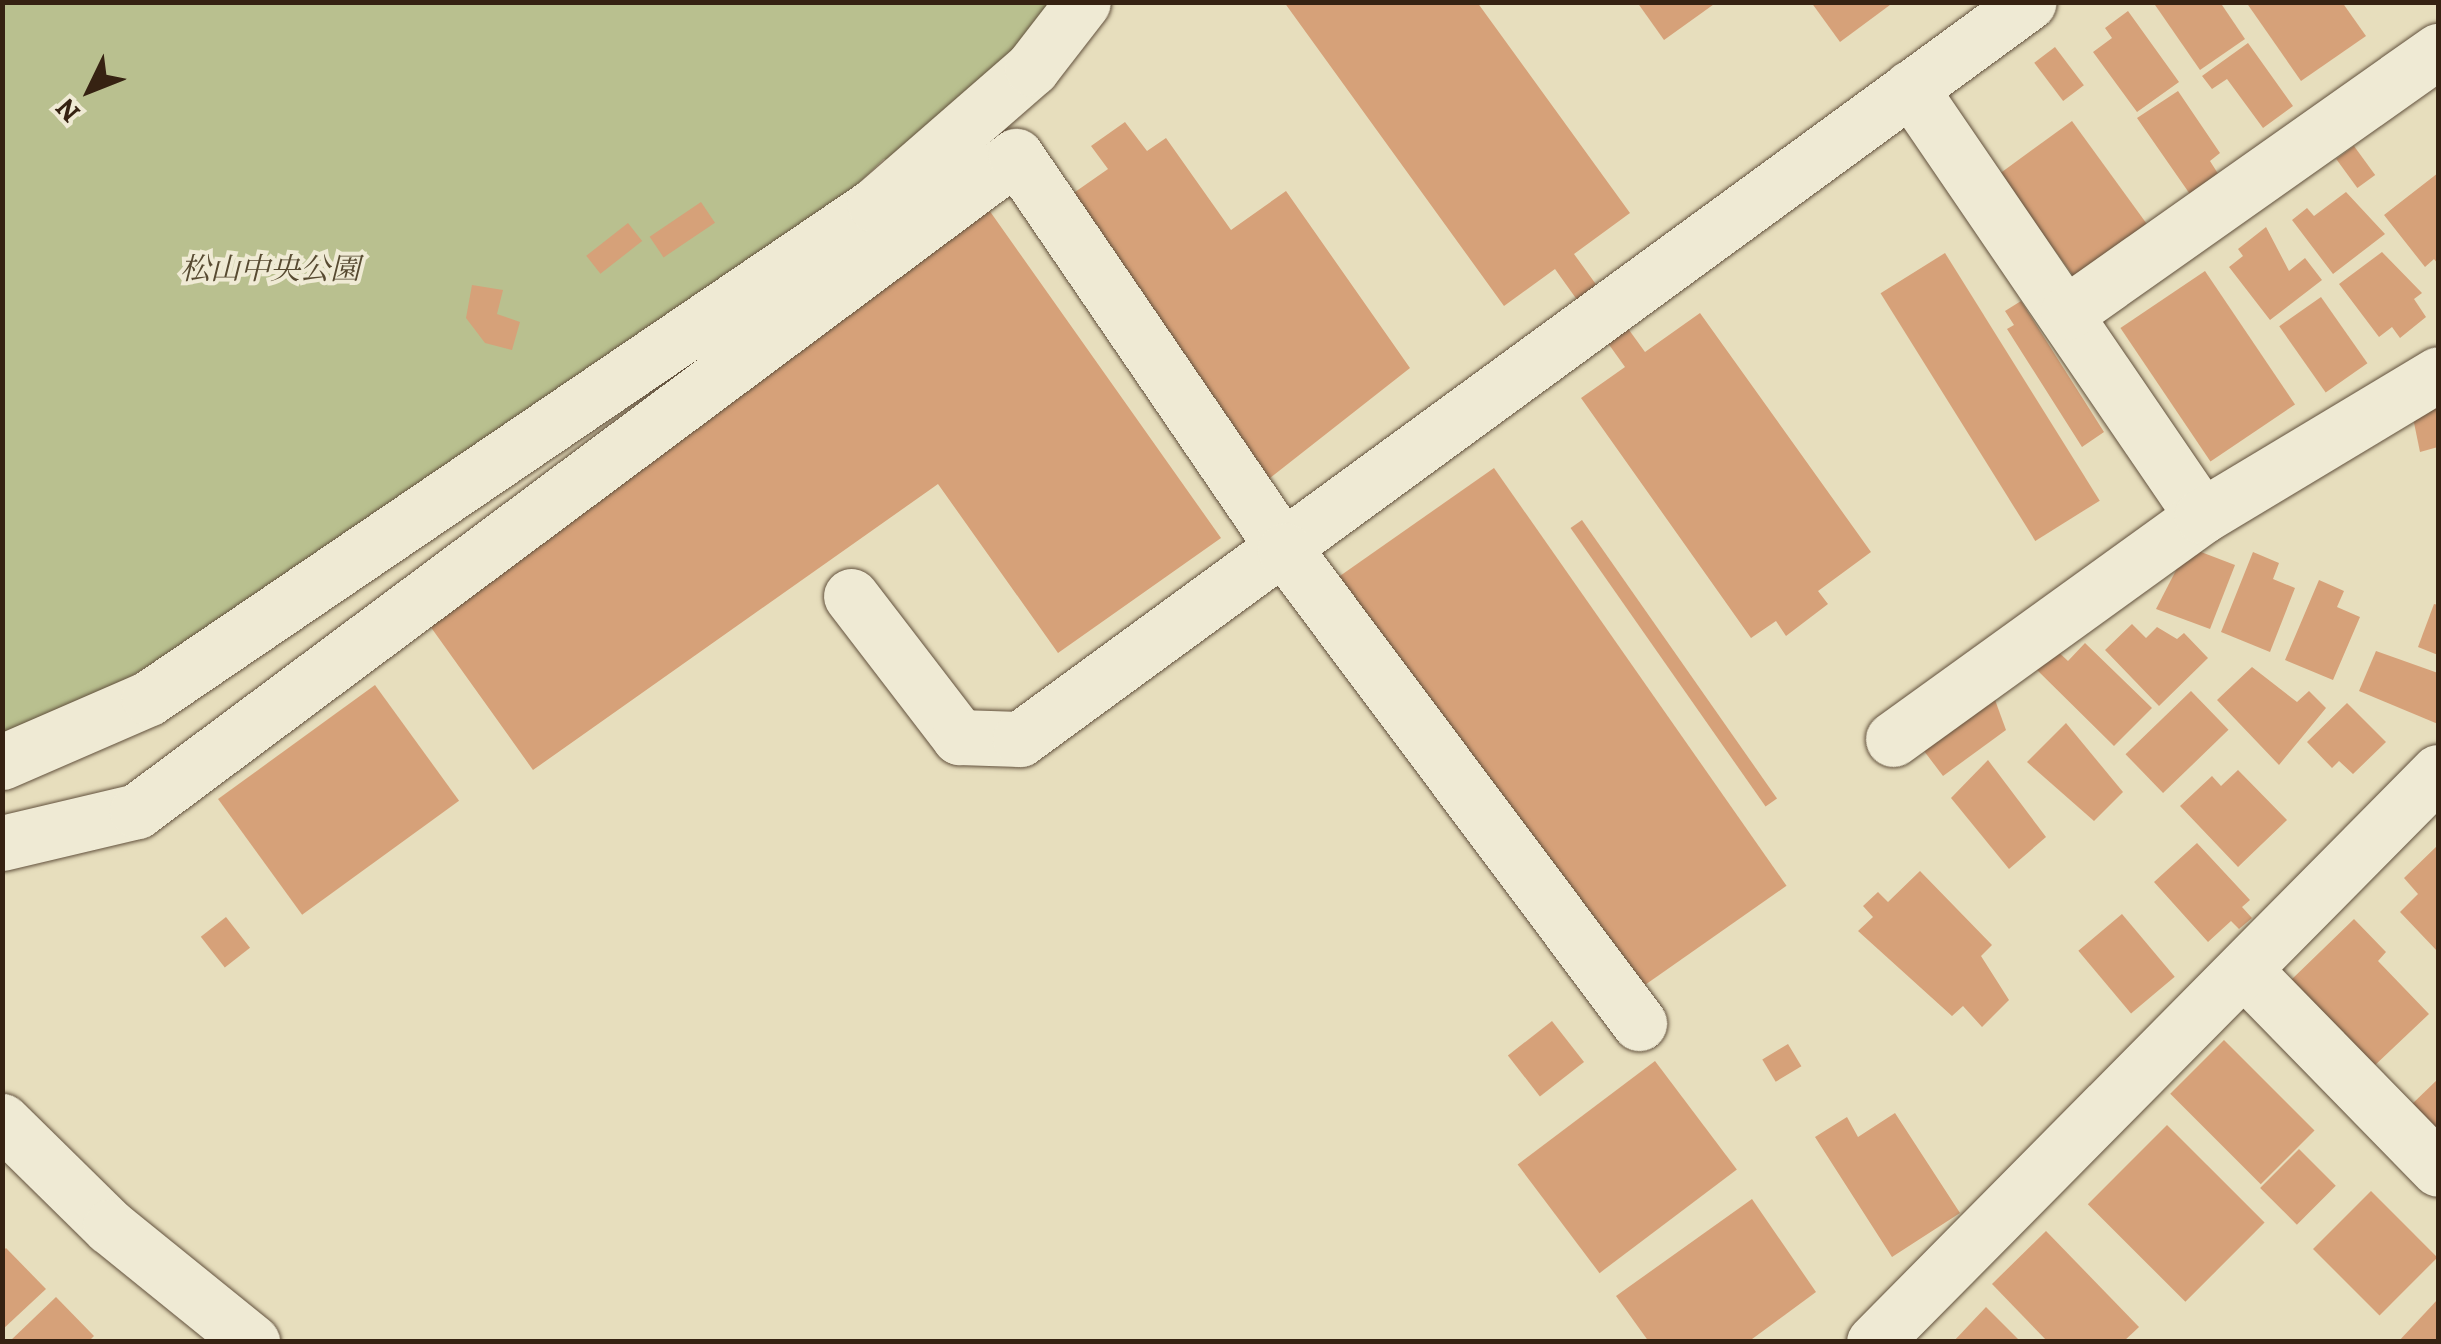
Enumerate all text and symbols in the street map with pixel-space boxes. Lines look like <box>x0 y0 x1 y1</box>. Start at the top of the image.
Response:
north arrow <box>40 40 140 140</box>
text: N <box>47 90 89 131</box>
park label: 松山中央公園 <box>180 251 360 287</box>

